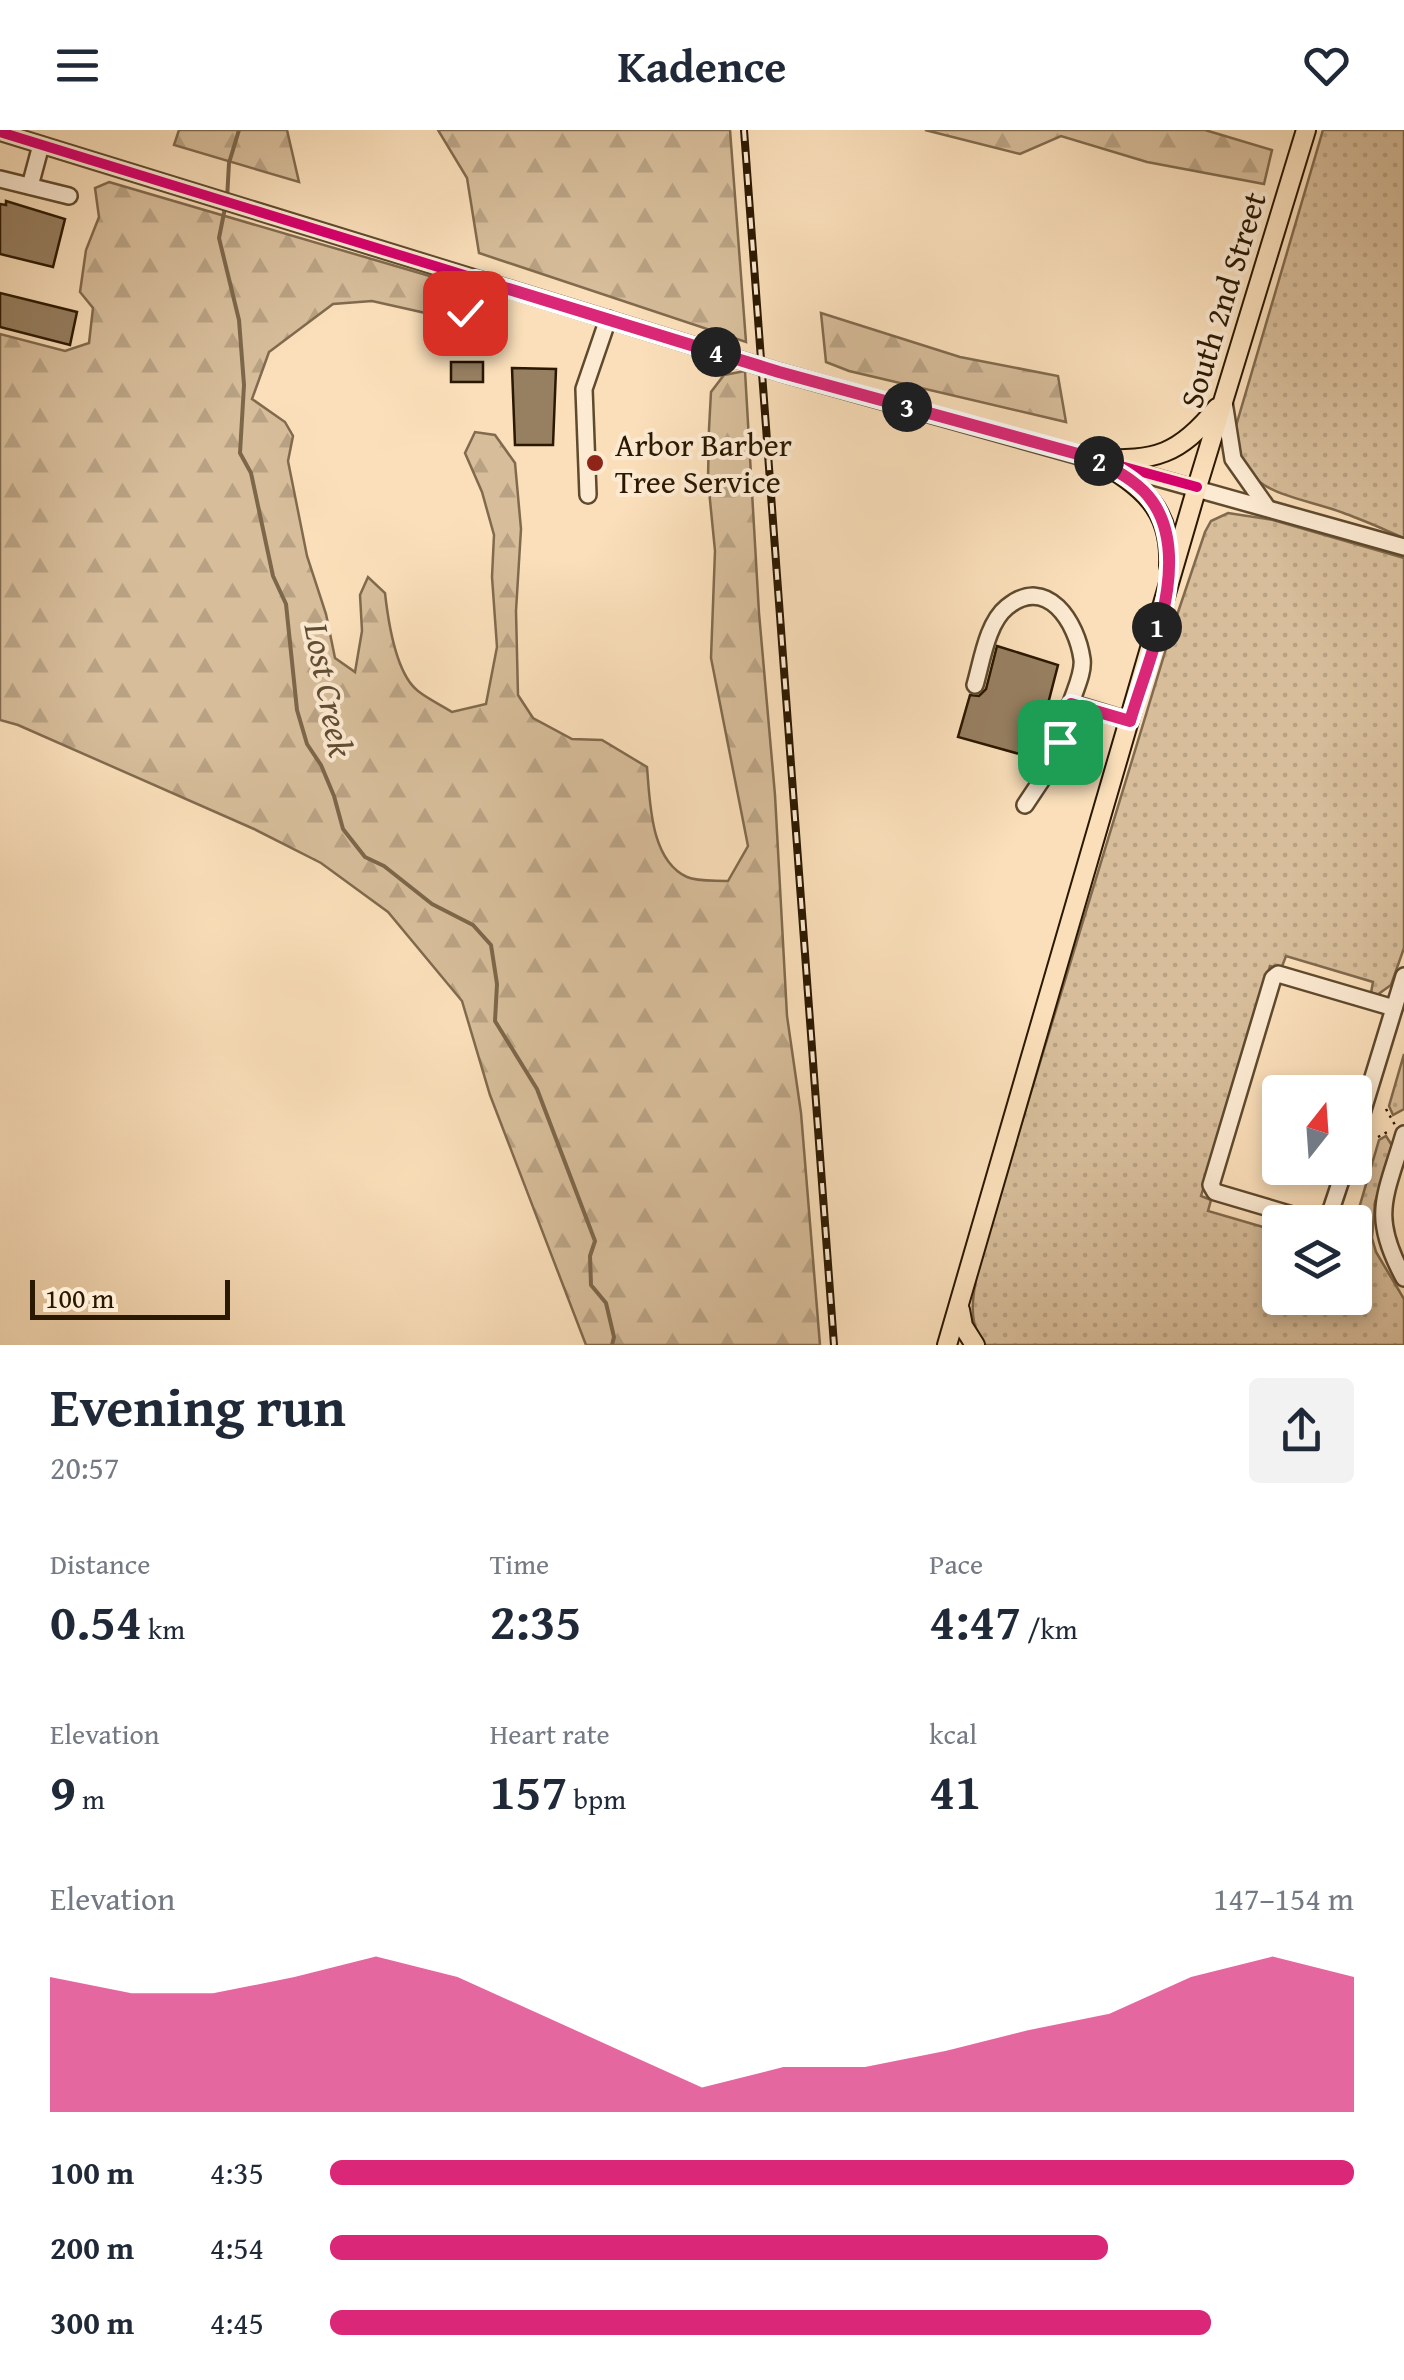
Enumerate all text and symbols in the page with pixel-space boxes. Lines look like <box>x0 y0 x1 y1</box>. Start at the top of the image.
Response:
text: Kadence <box>618 33 786 98</box>
icon: menu <box>50 38 105 93</box>
icon: heart <box>1299 38 1354 93</box>
street label: South 2nd Street <box>1167 186 1278 414</box>
pin <box>423 271 508 356</box>
icon: check <box>438 286 493 341</box>
pin: 4 <box>691 327 741 377</box>
text: 4 <box>709 331 723 372</box>
pin: 3 <box>882 382 932 432</box>
text: 3 <box>900 386 914 427</box>
place label: Arbor Barber Tree Service <box>615 421 792 505</box>
pin: 2 <box>1074 436 1124 486</box>
text: 2 <box>1092 440 1106 481</box>
marker: Arbor Barber Tree Service <box>584 452 606 474</box>
pin: 1 <box>1132 602 1182 652</box>
text: 1 <box>1150 606 1164 647</box>
water label: Lost Creek <box>291 618 368 762</box>
pin <box>1018 700 1103 785</box>
icon: arrive <box>1033 715 1088 770</box>
north arrow <box>1262 1075 1372 1185</box>
map controls <box>1262 1075 1372 1315</box>
button: layers <box>1262 1205 1372 1315</box>
scale bar <box>30 1275 230 1320</box>
text: 100 m <box>45 1277 114 1318</box>
text: Evening run <box>50 1366 346 1446</box>
button: share <box>1249 1378 1354 1483</box>
text: 20:57 <box>50 1444 119 1491</box>
text: Distance <box>50 1543 150 1584</box>
text: Time <box>490 1543 549 1584</box>
text: Pace <box>929 1543 983 1584</box>
text: 0.54 <box>50 1584 142 1657</box>
text: 2:35 <box>490 1584 582 1657</box>
text: 4:47 <box>929 1584 1021 1657</box>
text: km <box>142 1608 185 1649</box>
text: /km <box>1021 1608 1078 1649</box>
text: Elevation <box>50 1713 160 1754</box>
text: Heart rate <box>490 1713 610 1754</box>
text: kcal <box>929 1713 977 1754</box>
text: 9 <box>50 1754 76 1827</box>
text: 157 <box>490 1754 567 1827</box>
text: 41 <box>929 1754 981 1827</box>
text: m <box>76 1778 105 1819</box>
text: bpm <box>567 1778 626 1819</box>
text: Elevation <box>50 1875 175 1922</box>
text: 147–154 m <box>1213 1875 1354 1922</box>
text: 100 m <box>50 2149 134 2196</box>
text: 4:35 <box>210 2149 264 2196</box>
text: 200 m <box>50 2224 134 2271</box>
text: 4:54 <box>210 2224 264 2271</box>
text: 300 m <box>50 2299 134 2346</box>
text: 4:45 <box>210 2299 264 2346</box>

